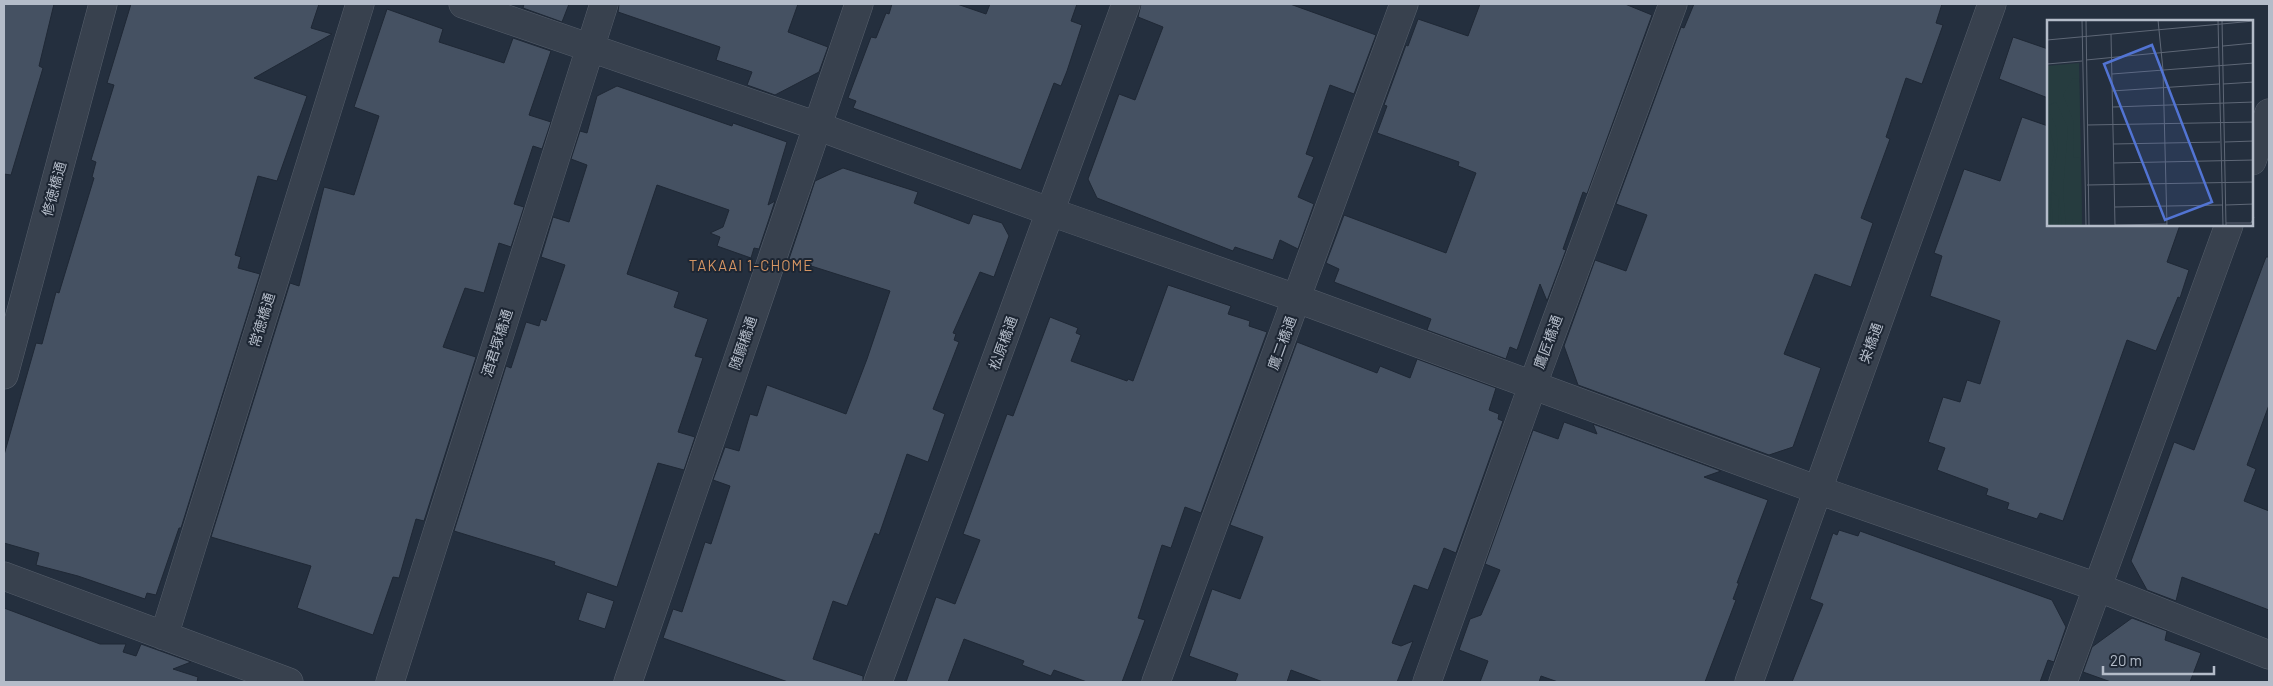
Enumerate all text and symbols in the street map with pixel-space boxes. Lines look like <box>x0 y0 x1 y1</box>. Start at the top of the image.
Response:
inset map <box>2047 20 2253 226</box>
street label: 修徳橋通 <box>38 160 69 218</box>
district label: TAKAAI 1-CHOME <box>689 256 813 274</box>
street label: 常徳橋通 <box>245 291 278 349</box>
street label: 酒君塚橋通 <box>478 307 515 379</box>
street label: 鷹匠橋通 <box>1530 313 1565 371</box>
street label: 随願橋通 <box>725 314 760 372</box>
street label: 松原橋通 <box>985 314 1020 372</box>
street label: 鷹二橋通 <box>1264 314 1299 372</box>
street label: 栄橋通 <box>1855 320 1886 365</box>
scale bar <box>2103 644 2214 676</box>
text: 20 m <box>2110 651 2142 669</box>

